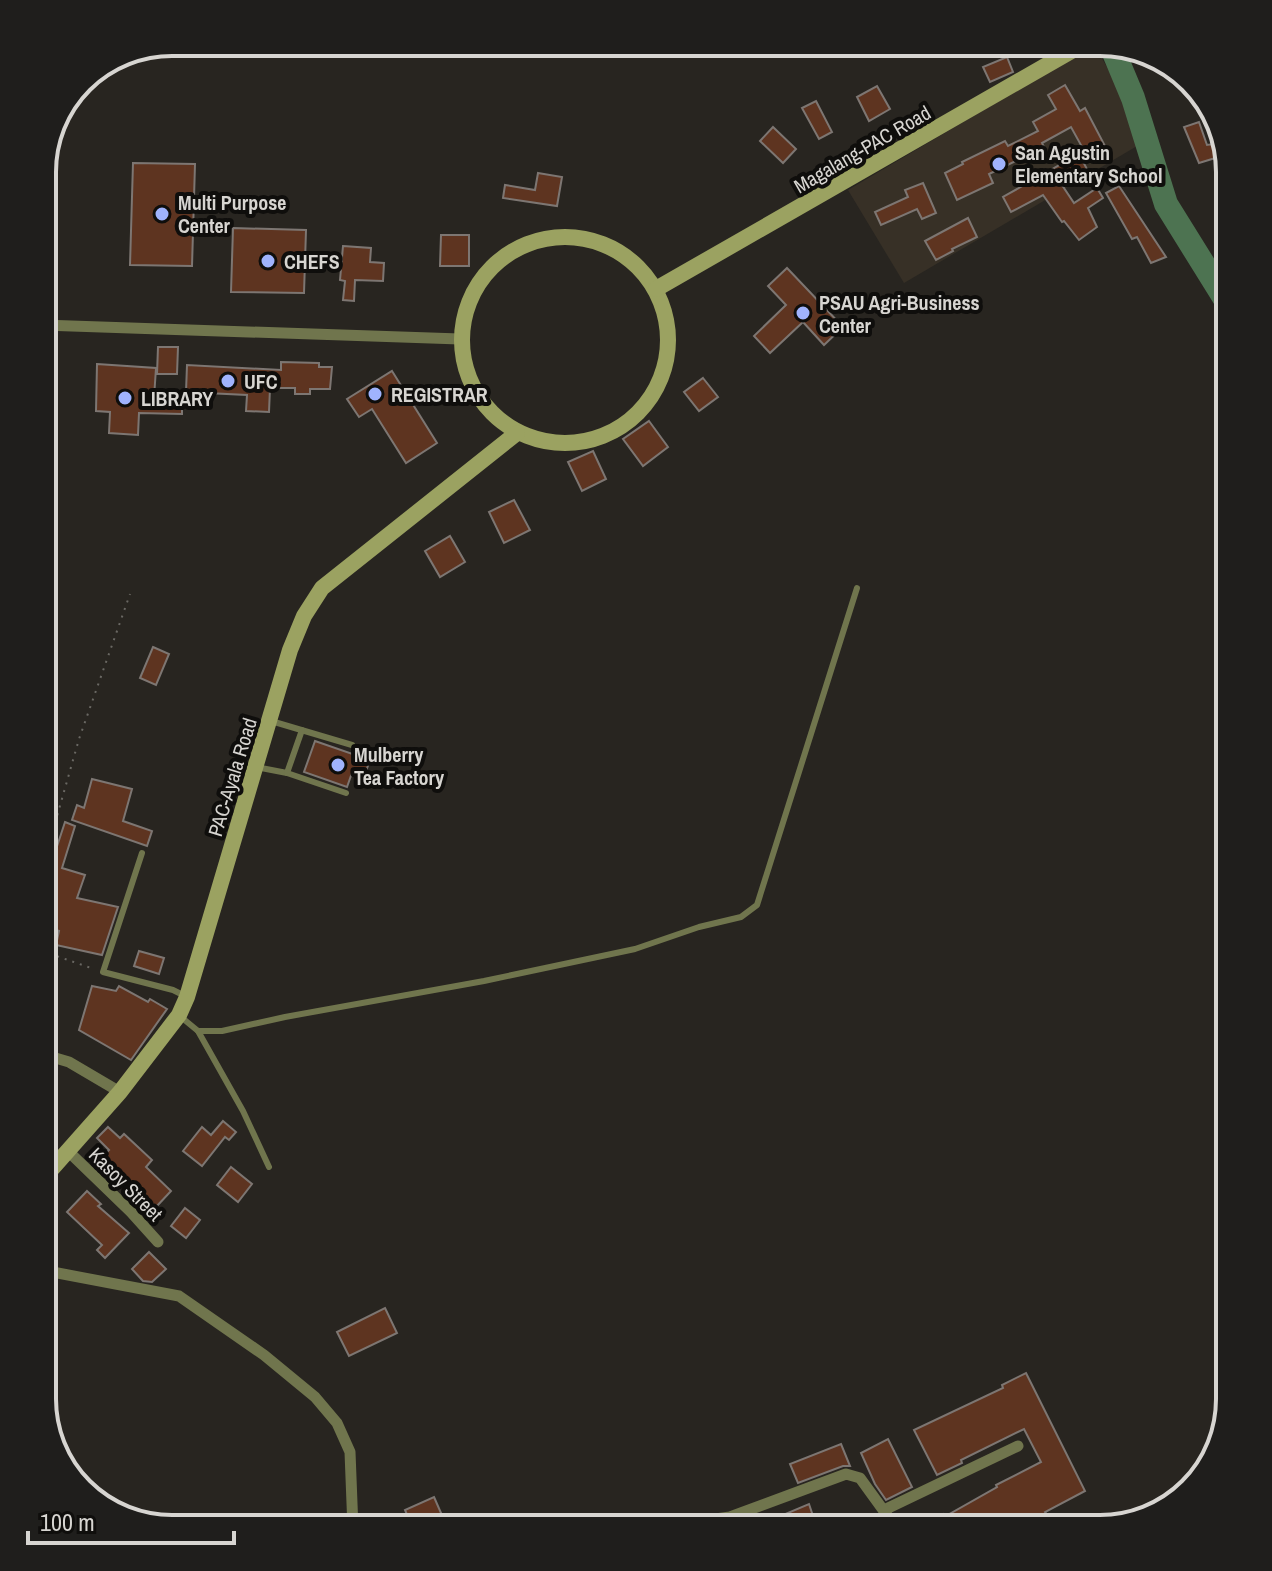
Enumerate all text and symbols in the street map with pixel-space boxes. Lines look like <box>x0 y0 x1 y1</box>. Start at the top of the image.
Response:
street label: Magalang-PAC Road <box>789 99 935 199</box>
place label: San Agustin Elementary School <box>1015 139 1163 189</box>
marker: San Agustin Elementary School <box>990 155 1008 173</box>
place label: Multi Purpose Center <box>178 189 286 239</box>
marker: Multi Purpose Center <box>153 205 171 223</box>
place label: CHEFS <box>284 248 340 275</box>
marker: CHEFS <box>259 252 277 270</box>
place label: PSAU Agri-Business Center <box>819 289 980 339</box>
marker: PSAU Agri-Business Center <box>794 304 812 322</box>
place label: UFC <box>244 368 278 395</box>
marker: UFC <box>219 372 237 390</box>
place label: REGISTRAR <box>391 381 488 408</box>
place label: LIBRARY <box>141 385 213 412</box>
marker: REGISTRAR <box>366 385 384 403</box>
marker: LIBRARY <box>116 389 134 407</box>
street label: PAC-Ayala Road <box>201 714 263 840</box>
place label: Mulberry Tea Factory <box>354 741 445 791</box>
marker: Mulberry Tea Factory <box>329 756 347 774</box>
street label: Kasoy Street <box>83 1141 169 1227</box>
scale bar <box>28 1495 234 1545</box>
text: 100 m <box>40 1506 95 1538</box>

